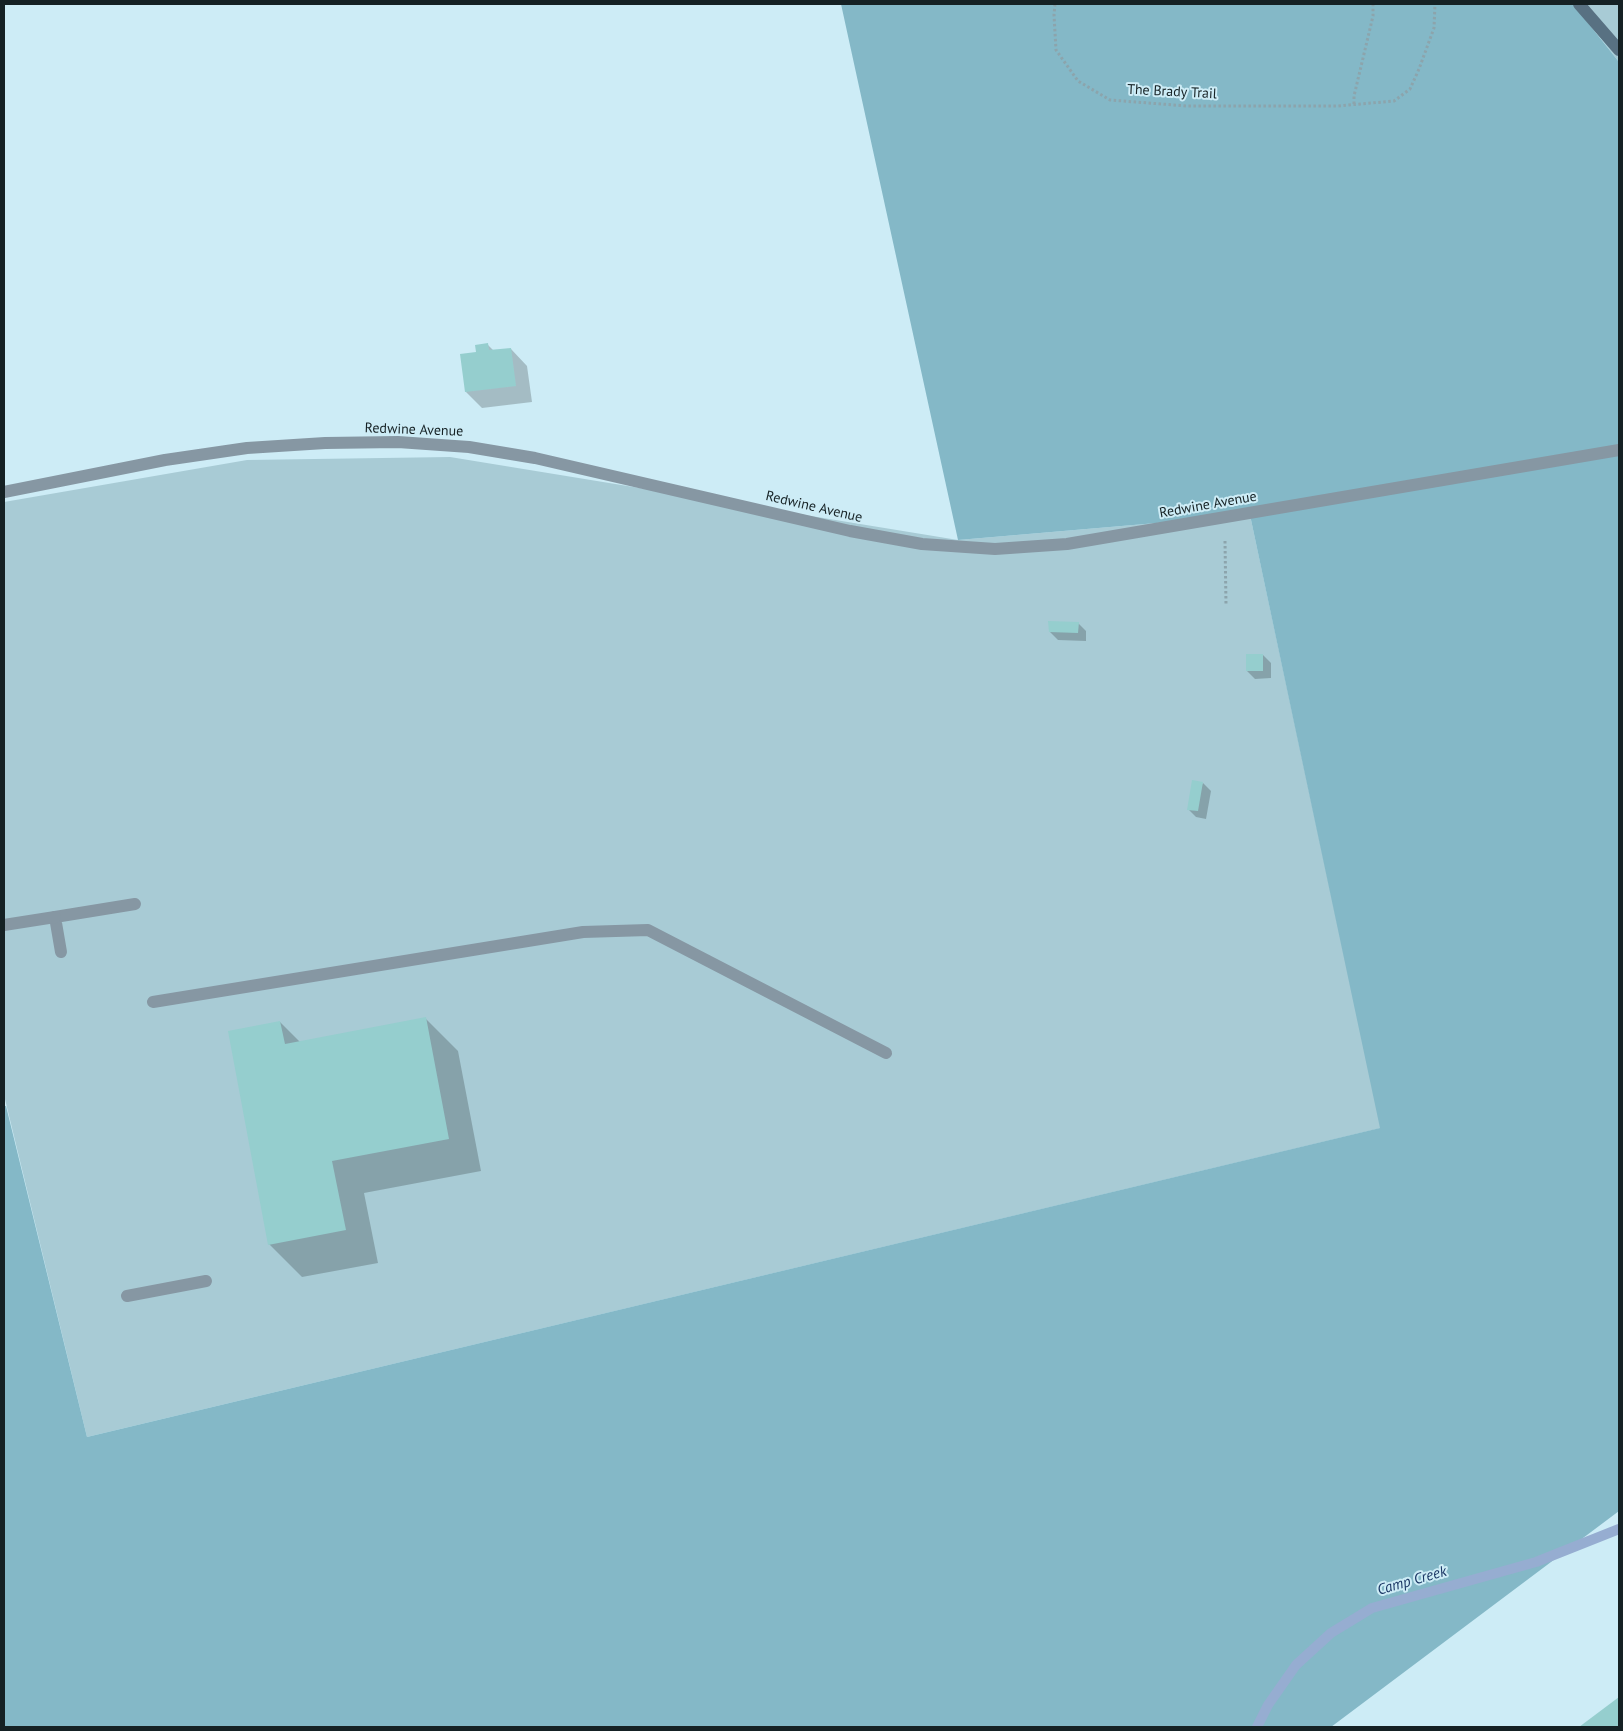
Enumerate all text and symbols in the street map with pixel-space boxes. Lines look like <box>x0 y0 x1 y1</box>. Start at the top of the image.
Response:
street label: The Brady Trail <box>1127 81 1217 103</box>
street label: Redwine Avenue <box>364 420 464 440</box>
street label: Redwine Avenue <box>764 488 864 526</box>
street label: Redwine Avenue <box>1158 488 1258 522</box>
water label: Camp Creek <box>1375 1563 1449 1599</box>

